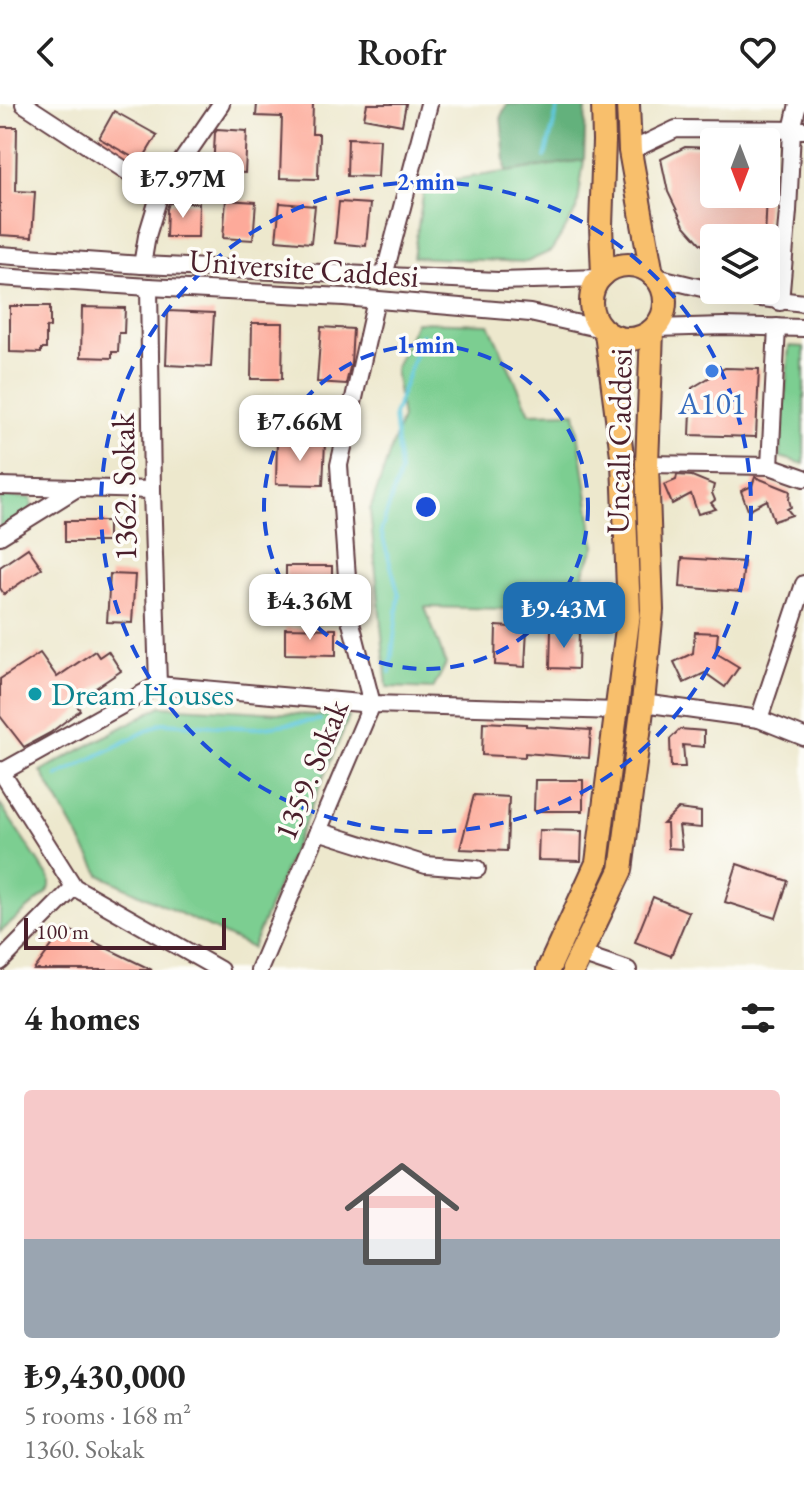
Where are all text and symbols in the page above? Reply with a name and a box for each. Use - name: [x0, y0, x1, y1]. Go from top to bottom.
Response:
- text: Roofr: [357, 29, 447, 76]
- icon: back: [24, 30, 68, 74]
- icon: heart: [736, 30, 780, 74]
- north arrow: [700, 128, 780, 208]
- map controls: [700, 128, 780, 304]
- pin: ₺7.97M: [118, 152, 248, 220]
- text: ₺7.97M: [140, 161, 226, 195]
- text: 2 min: [397, 166, 456, 197]
- button: layers: [700, 224, 780, 304]
- street label: Universite Caddesi: [188, 239, 421, 297]
- text: 1 min: [397, 329, 456, 360]
- street label: Uncalı Caddesi: [596, 347, 642, 534]
- marker: A101: [703, 362, 721, 380]
- place label: A101: [677, 382, 746, 424]
- pin: ₺7.66M: [235, 395, 365, 463]
- text: ₺7.66M: [257, 404, 343, 438]
- street label: 1362. Sokak: [102, 412, 146, 561]
- centre of rings: [412, 493, 440, 521]
- pin: ₺4.36M: [245, 574, 375, 642]
- pin: ₺9.43M: [499, 582, 629, 650]
- text: ₺4.36M: [267, 583, 353, 617]
- text: ₺9.43M: [521, 591, 607, 625]
- place label: Dream Houses: [51, 673, 234, 715]
- marker: Dream Houses: [26, 685, 44, 703]
- street label: 1359. Sokak: [264, 693, 359, 847]
- scale bar: [24, 914, 226, 950]
- text: 100 m: [36, 917, 89, 946]
- text: 4 homes: [24, 996, 140, 1040]
- icon: filters: [736, 996, 780, 1040]
- icon: home: [330, 1142, 474, 1286]
- text: ₺9,430,000: [24, 1354, 185, 1398]
- text: 5 rooms · 168 m²: [24, 1398, 191, 1432]
- text: 1360. Sokak: [24, 1432, 144, 1466]

